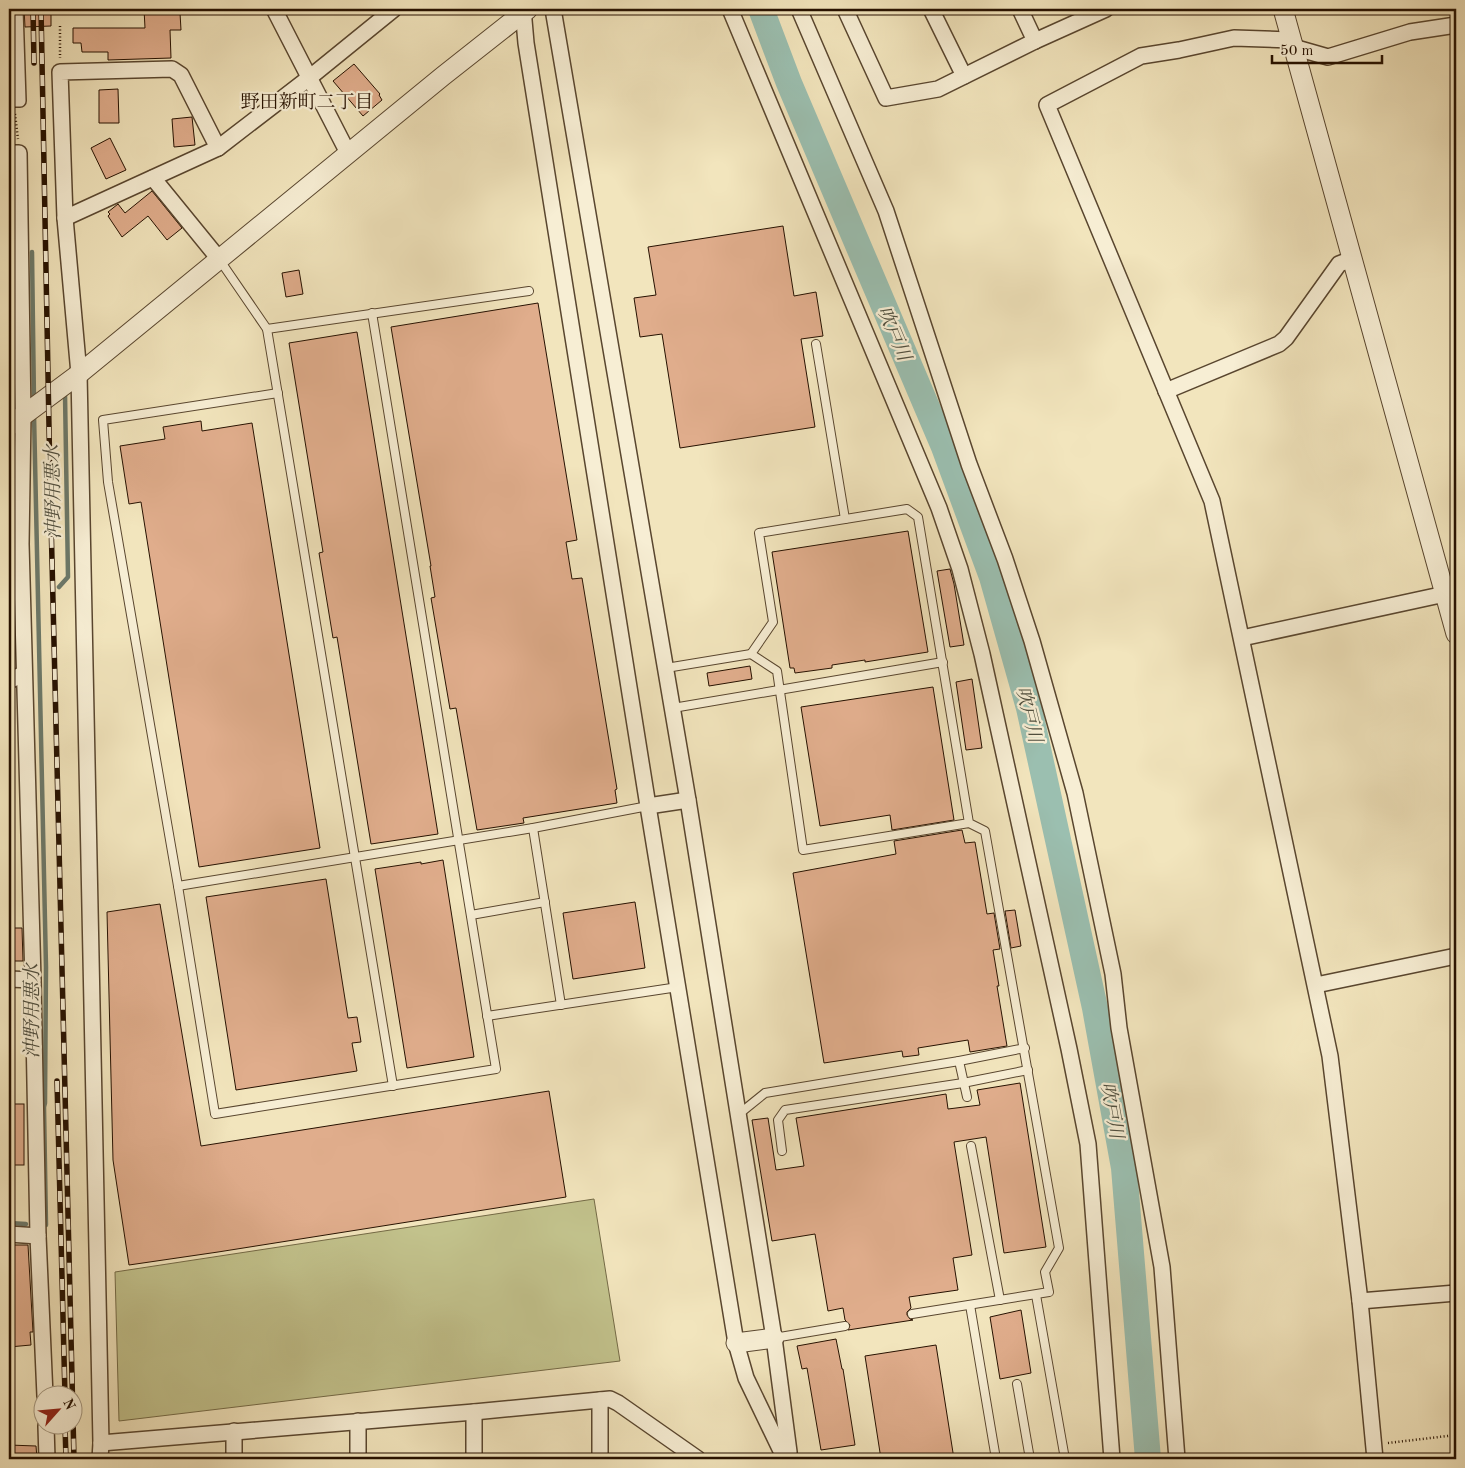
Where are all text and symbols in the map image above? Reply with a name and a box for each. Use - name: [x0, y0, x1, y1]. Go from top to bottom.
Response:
- scale bar: [1272, 32, 1382, 64]
- text: 50 m: [1280, 44, 1314, 59]
- district label: 野田新町二丁目: [240, 92, 374, 113]
- water label: 吹戸川: [873, 303, 915, 366]
- water label: 沖野用悪水: [42, 442, 65, 540]
- water label: 吹戸川: [1011, 684, 1046, 746]
- water label: 沖野用悪水: [22, 962, 43, 1059]
- water label: 吹戸川: [1096, 1080, 1127, 1142]
- north arrow: [32, 1386, 82, 1436]
- text: N: [60, 1397, 77, 1413]

